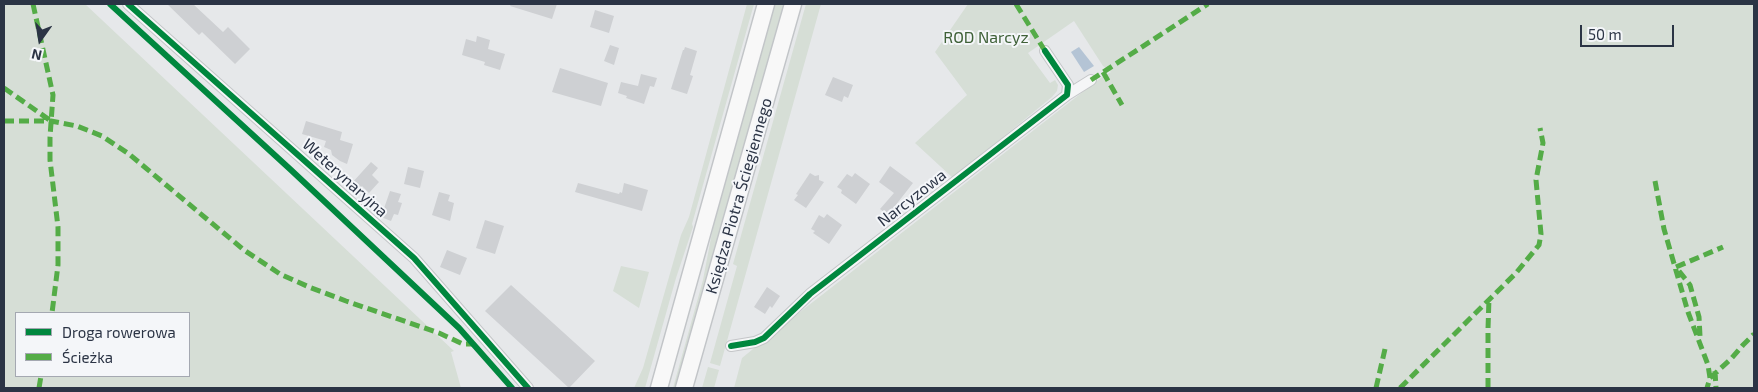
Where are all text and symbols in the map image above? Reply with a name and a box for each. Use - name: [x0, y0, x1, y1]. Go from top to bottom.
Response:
- north arrow: [15, 15, 65, 65]
- scale bar: [1583, 15, 1677, 47]
- text: 50 m: [1588, 25, 1622, 43]
- park label: ROD Narcyz: [943, 28, 1029, 48]
- text: N: [30, 46, 43, 65]
- street label: Księdza Piotra Ściegiennego: [702, 96, 776, 296]
- street label: Weterynaryjna: [298, 135, 392, 221]
- street label: Narcyzowa: [874, 165, 950, 231]
- legend: [15, 312, 190, 377]
- text: Droga rowerowa: [62, 323, 176, 341]
- text: Ścieżka: [62, 348, 113, 366]

